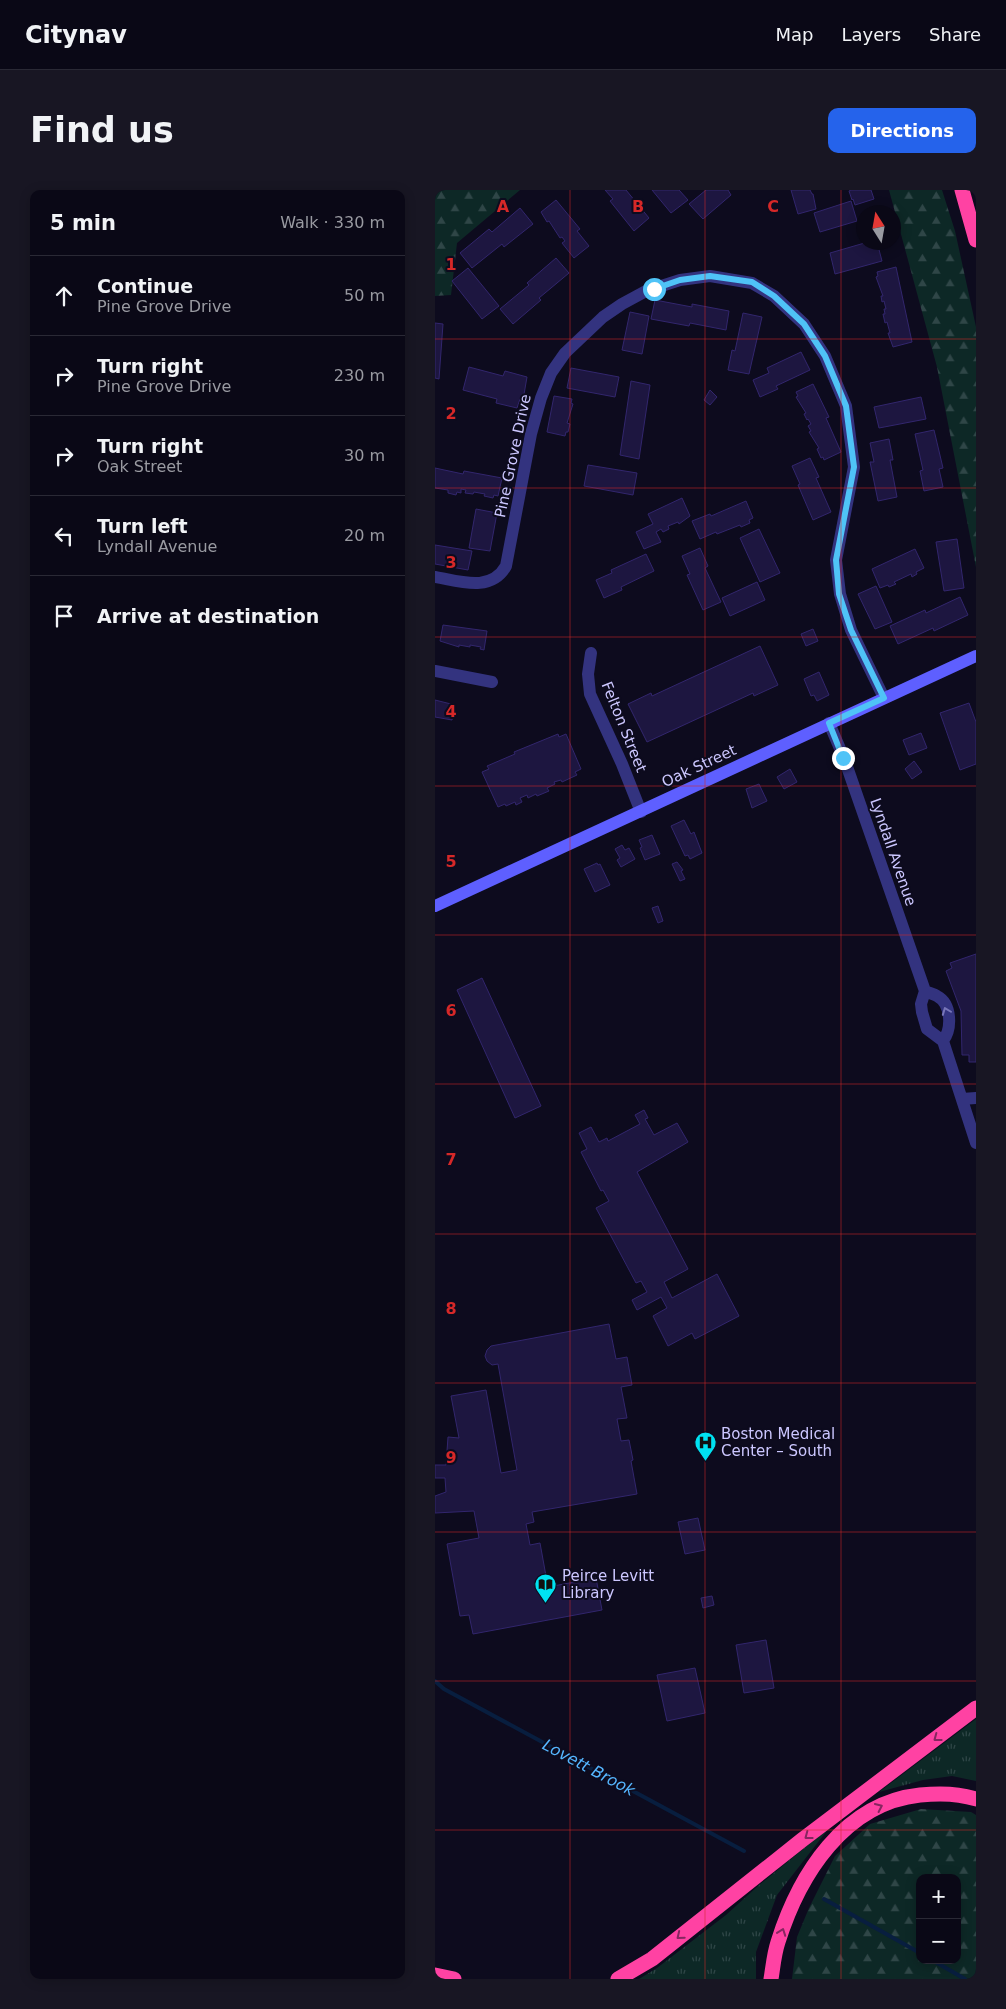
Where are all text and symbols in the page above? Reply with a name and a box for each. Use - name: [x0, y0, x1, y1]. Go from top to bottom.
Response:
- text: Citynav: [25, 21, 127, 49]
- text: Map: [775, 24, 813, 45]
- text: Layers: [841, 24, 901, 45]
- text: Share: [929, 24, 981, 45]
- button: Directions: [828, 108, 976, 153]
- text: Find us: [30, 110, 174, 150]
- text: A: [497, 197, 510, 216]
- text: B: [632, 197, 644, 216]
- text: C: [767, 197, 779, 216]
- north arrow: [856, 205, 901, 250]
- text: 5 min: [50, 211, 116, 235]
- text: Walk · 330 m: [280, 213, 385, 232]
- text: 1: [445, 255, 457, 274]
- text: Continue: [97, 275, 193, 297]
- route start: [643, 278, 666, 301]
- icon: ahead: [50, 282, 78, 310]
- text: 50 m: [344, 286, 385, 305]
- text: Pine Grove Drive: [97, 297, 231, 316]
- text: Turn right: [97, 355, 203, 377]
- icon: right: [50, 362, 78, 390]
- text: 230 m: [334, 366, 385, 385]
- text: Pine Grove Drive: [97, 377, 231, 396]
- street label: Pine Grove Drive: [491, 393, 535, 519]
- text: 2: [445, 404, 457, 423]
- text: Turn right: [97, 435, 203, 457]
- icon: right: [50, 442, 78, 470]
- text: 30 m: [344, 446, 385, 465]
- text: Oak Street: [97, 457, 182, 476]
- text: Turn left: [97, 515, 188, 537]
- icon: left: [50, 522, 78, 550]
- text: 20 m: [344, 526, 385, 545]
- text: Lyndall Avenue: [97, 537, 217, 556]
- text: 3: [445, 553, 457, 572]
- icon: arrive: [50, 602, 78, 630]
- text: Arrive at destination: [97, 605, 319, 627]
- street label: Felton Street: [598, 679, 650, 775]
- text: 4: [445, 702, 457, 721]
- street label: Oak Street: [659, 741, 739, 791]
- route end: [832, 747, 855, 770]
- street label: Lyndall Avenue: [866, 796, 920, 908]
- text: 5: [445, 852, 457, 871]
- text: 6: [445, 1001, 457, 1020]
- one-way arrow: [942, 1008, 952, 1016]
- text: 7: [445, 1150, 457, 1169]
- text: 8: [445, 1299, 457, 1318]
- place label: Boston Medical Center – South: [721, 1425, 835, 1460]
- hospital icon: Boston Medical Center – South: [693, 1431, 717, 1462]
- text: 9: [445, 1448, 457, 1467]
- place label: Peirce Levitt Library: [562, 1567, 654, 1602]
- library icon: Peirce Levitt Library: [534, 1573, 558, 1604]
- one-way arrow: [934, 1732, 943, 1740]
- water label: Lovett Brook: [539, 1735, 639, 1800]
- one-way arrow: [874, 1802, 883, 1813]
- one-way arrow: [804, 1830, 814, 1839]
- map controls: [916, 1874, 961, 1964]
- button: +: [916, 1874, 961, 1919]
- button: −: [916, 1919, 961, 1964]
- one-way arrow: [776, 1928, 786, 1936]
- one-way arrow: [677, 1931, 686, 1939]

